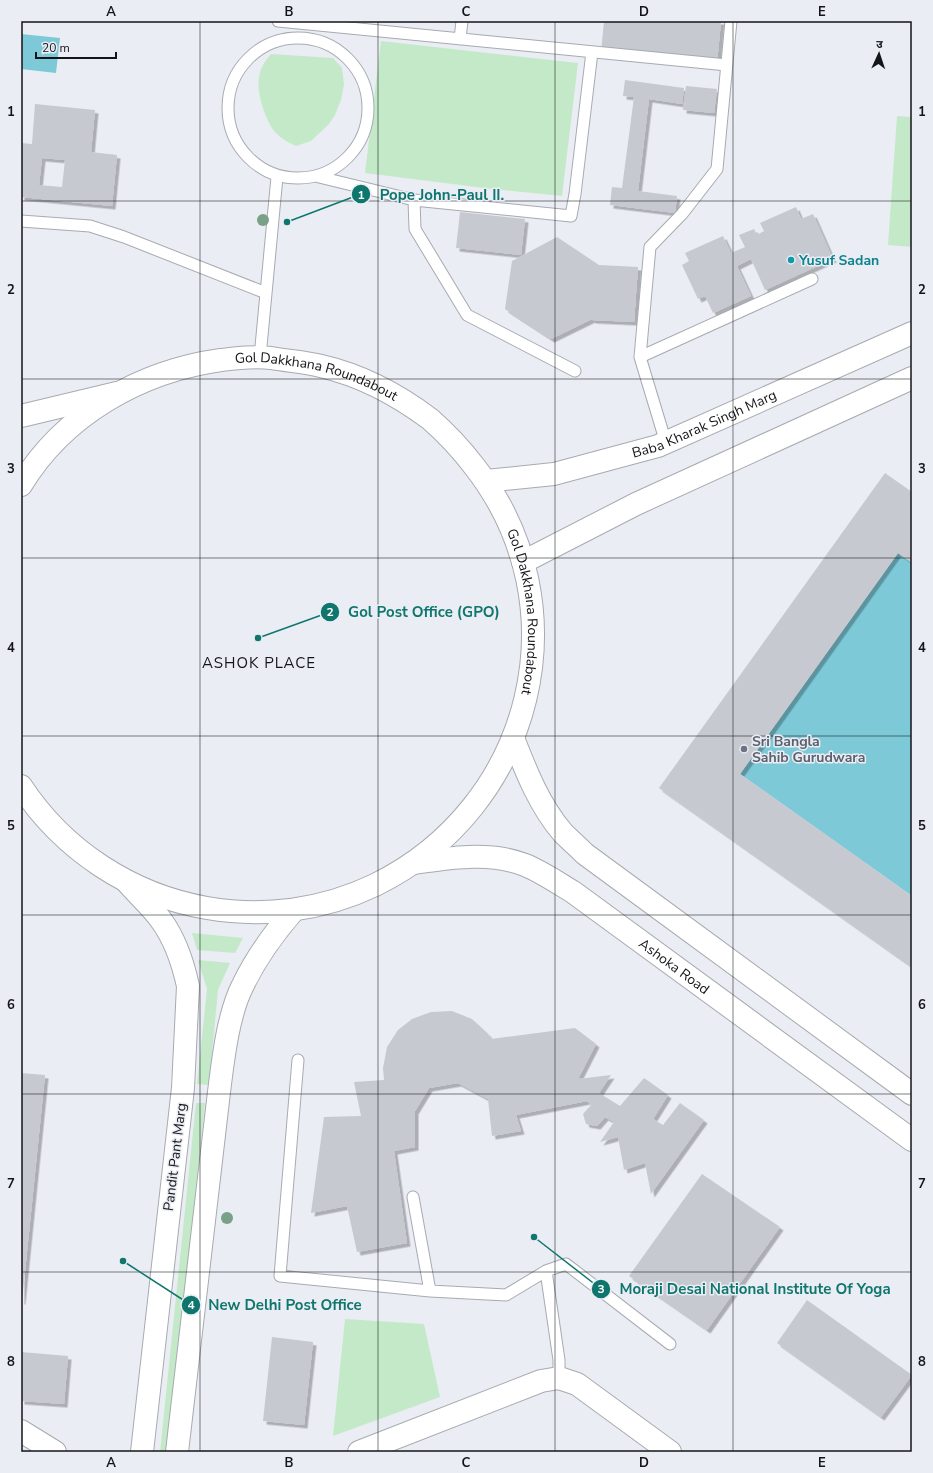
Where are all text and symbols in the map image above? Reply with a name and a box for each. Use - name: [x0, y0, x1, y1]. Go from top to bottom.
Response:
- text: A: [106, 3, 116, 21]
- text: B: [285, 3, 294, 21]
- text: C: [462, 3, 471, 21]
- text: D: [639, 3, 649, 21]
- text: E: [818, 3, 826, 21]
- scale bar: [36, 34, 116, 60]
- north arrow: [859, 34, 899, 74]
- text: उ: [876, 37, 884, 52]
- text: 20 m: [42, 40, 70, 56]
- text: 1: [7, 103, 15, 121]
- text: 1: [918, 103, 926, 121]
- callout: Pope John-Paul II.: [351, 181, 512, 208]
- text: Pope John-Paul II.: [380, 185, 504, 205]
- text: 1: [357, 187, 365, 203]
- place label: Yusuf Sadan: [798, 251, 879, 270]
- marker: Yusuf Sadan: [786, 255, 796, 265]
- text: 2: [7, 281, 15, 299]
- text: 2: [918, 281, 926, 299]
- street label: Gol Dakkhana Roundabout: [234, 348, 402, 405]
- street label: Baba Kharak Singh Marg: [630, 385, 779, 462]
- text: 3: [7, 460, 15, 478]
- text: 3: [918, 460, 926, 478]
- street label: Gol Dakkhana Roundabout: [503, 526, 543, 697]
- callout: Gol Post Office (GPO): [320, 598, 508, 625]
- text: Gol Post Office (GPO): [348, 602, 500, 622]
- text: 2: [326, 604, 334, 620]
- text: 4: [7, 639, 15, 657]
- text: 4: [918, 639, 926, 657]
- district label: ASHOK PLACE: [202, 653, 316, 673]
- place label: Sri Bangla Sahib Gurudwara: [752, 732, 865, 767]
- marker: Sri Bangla Sahib Gurudwara: [739, 744, 749, 754]
- text: 5: [7, 817, 15, 835]
- text: 5: [918, 817, 926, 835]
- street label: Ashoka Road: [635, 934, 714, 998]
- text: 6: [7, 996, 15, 1014]
- text: 6: [918, 996, 926, 1014]
- street label: Pandit Pant Marg: [159, 1102, 191, 1212]
- text: 7: [7, 1175, 15, 1193]
- text: 7: [918, 1175, 926, 1193]
- callout: Moraji Desai National Institute Of Yoga: [591, 1275, 898, 1302]
- text: Moraji Desai National Institute Of Yoga: [619, 1279, 891, 1299]
- text: 3: [597, 1281, 605, 1297]
- callout: New Delhi Post Office: [181, 1291, 370, 1318]
- text: New Delhi Post Office: [208, 1295, 362, 1315]
- text: 4: [187, 1297, 195, 1313]
- text: 8: [7, 1353, 15, 1371]
- text: 8: [918, 1353, 926, 1371]
- text: A: [106, 1454, 116, 1472]
- text: B: [285, 1454, 294, 1472]
- text: C: [462, 1454, 471, 1472]
- text: D: [639, 1454, 649, 1472]
- text: E: [818, 1454, 826, 1472]

